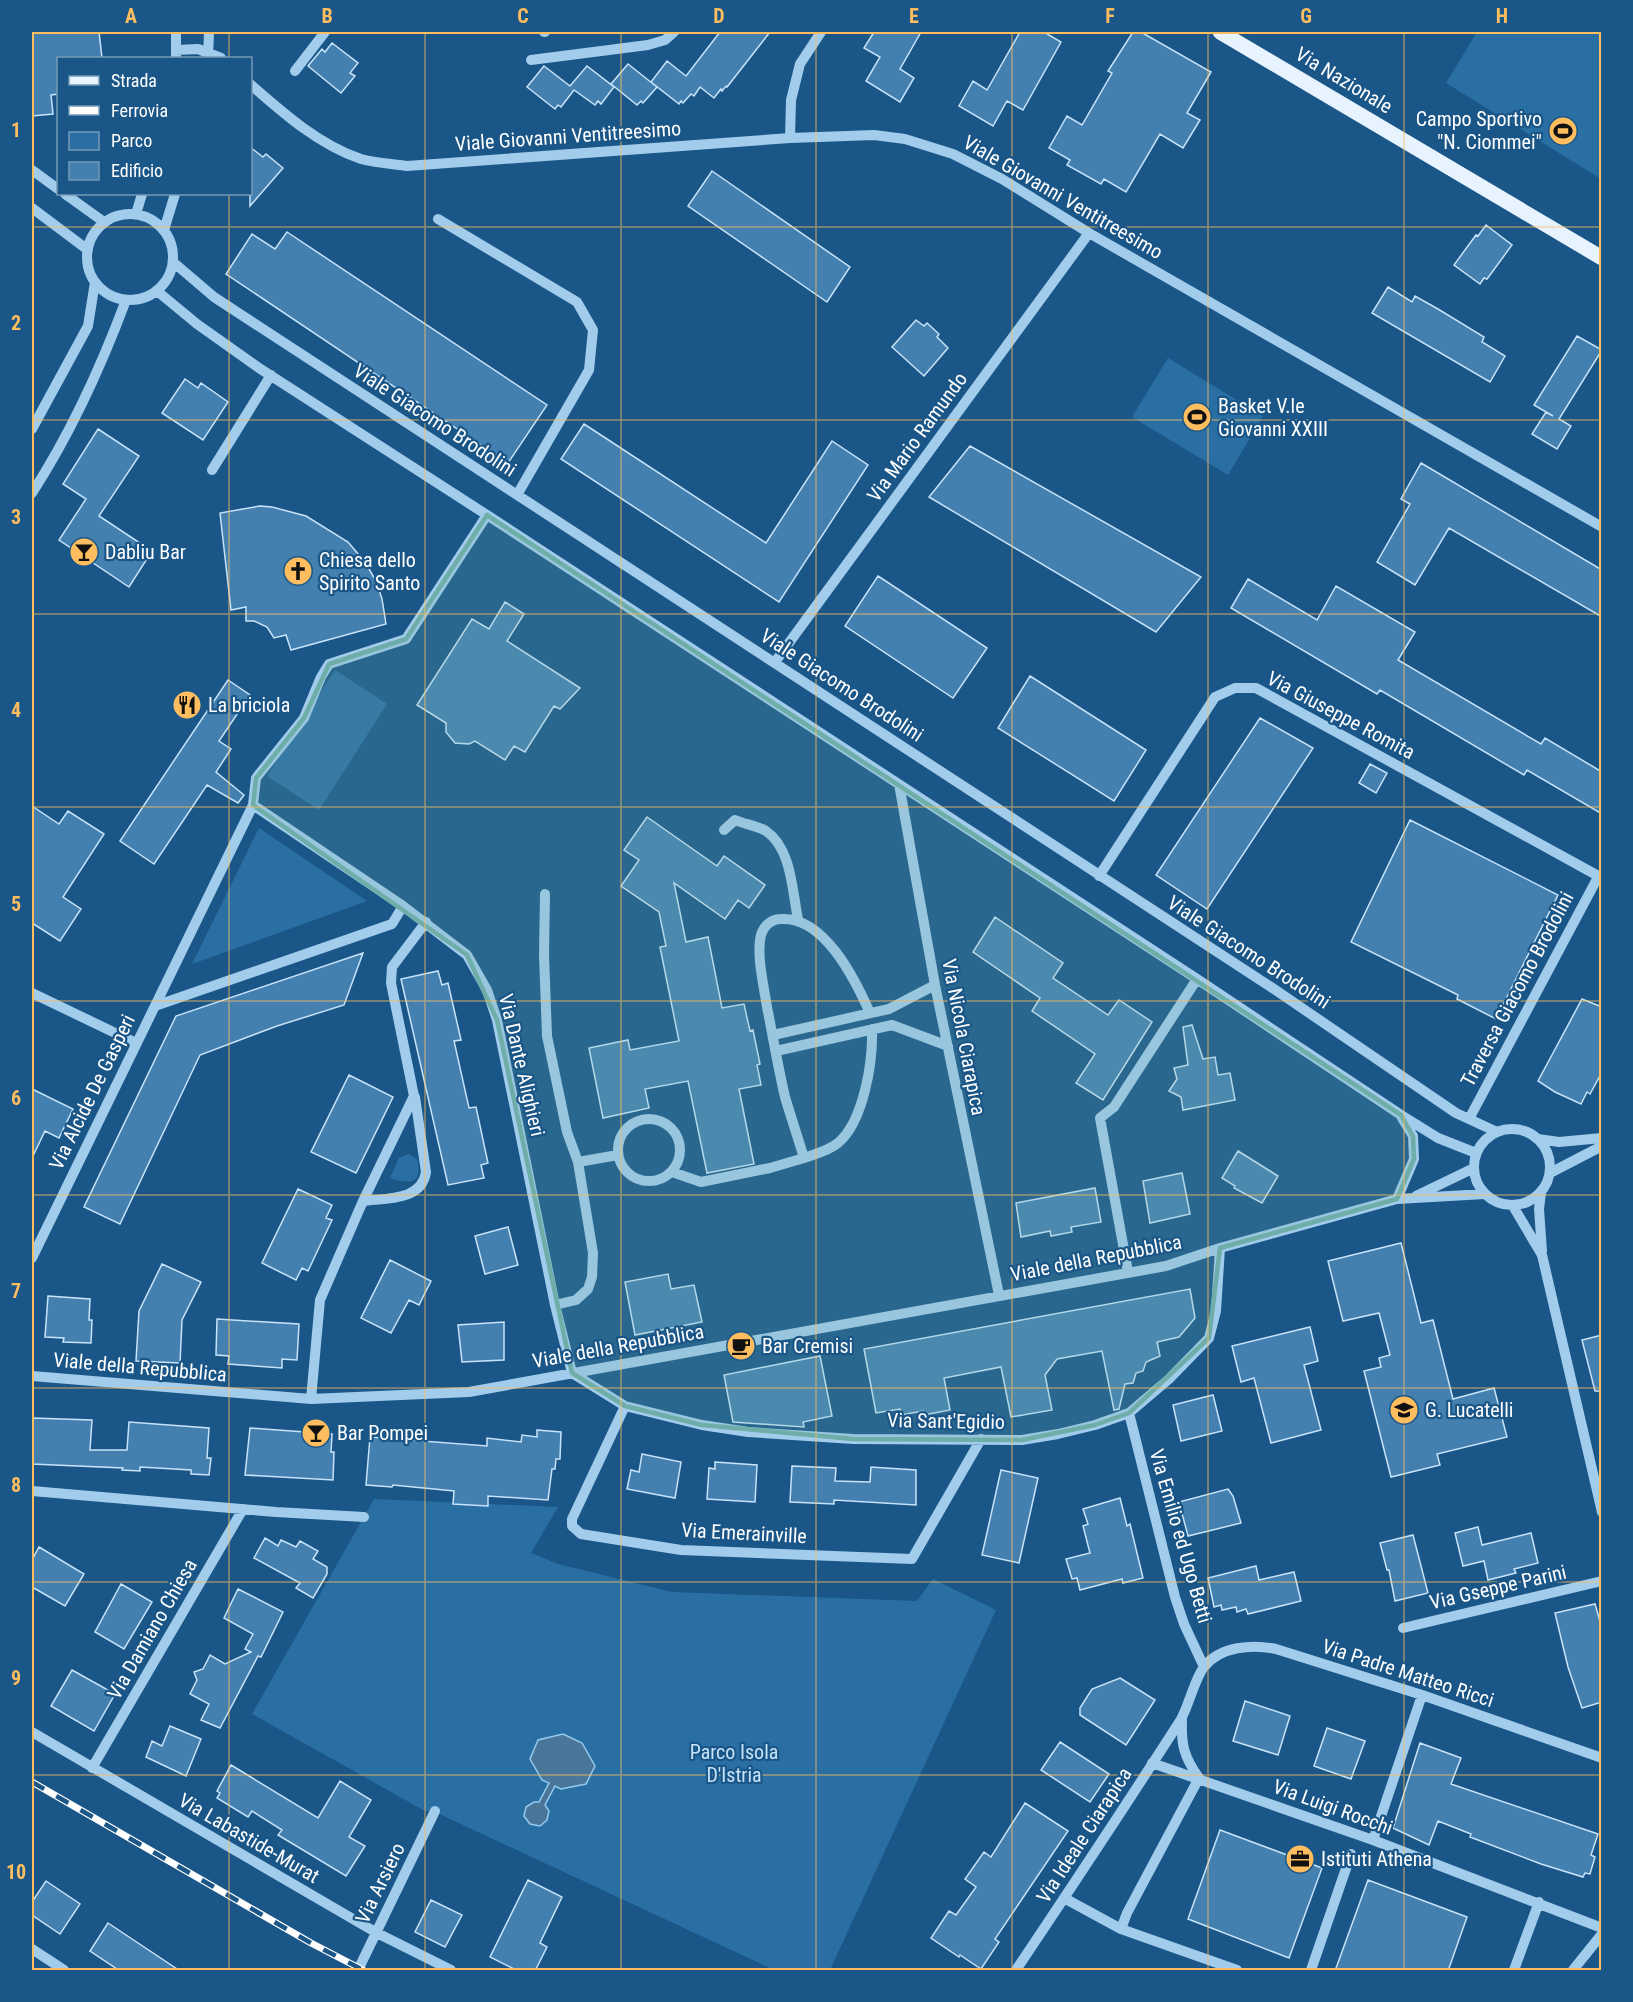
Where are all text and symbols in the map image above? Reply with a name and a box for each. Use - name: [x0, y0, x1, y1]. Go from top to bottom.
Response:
- text: A: [125, 4, 137, 28]
- text: B: [321, 4, 333, 28]
- text: C: [517, 4, 529, 28]
- text: D: [713, 4, 725, 28]
- text: E: [909, 4, 919, 28]
- text: F: [1105, 4, 1115, 28]
- text: G: [1300, 4, 1312, 28]
- text: H: [1496, 4, 1508, 28]
- street label: Via Nazionale: [1291, 42, 1397, 118]
- legend: [57, 57, 252, 195]
- text: Strada: [111, 70, 157, 91]
- text: Ferrovia: [111, 100, 168, 121]
- place label: Campo Sportivo "N. Ciommei": [1416, 107, 1542, 154]
- sports icon: Campo Sportivo "N. Ciommei": [1547, 115, 1579, 147]
- street label: Viale Giovanni Ventitreesimo: [454, 116, 682, 156]
- text: 1: [11, 118, 21, 142]
- text: Parco: [111, 130, 152, 151]
- street label: Viale Giovanni Ventitreesimo: [959, 130, 1167, 264]
- text: Edificio: [111, 160, 163, 181]
- text: 2: [11, 311, 21, 335]
- street label: Viale Giacomo Brodolini: [349, 358, 521, 482]
- street label: Via Mario Ramundo: [862, 367, 972, 507]
- place label: Basket V.le Giovanni XXIII: [1218, 394, 1328, 441]
- sports icon: Basket V.le Giovanni XXIII: [1181, 401, 1213, 433]
- text: 3: [11, 505, 21, 529]
- bar icon: Dabliu Bar: [68, 536, 100, 568]
- place label: Dabliu Bar: [105, 540, 186, 564]
- place label: Chiesa dello Spirito Santo: [319, 548, 420, 595]
- church icon: Chiesa dello Spirito Santo: [282, 555, 314, 587]
- street label: Viale Giacomo Brodolini: [756, 623, 928, 747]
- street label: Via Giuseppe Romita: [1263, 666, 1419, 764]
- restaurant icon: La briciola: [171, 689, 203, 721]
- place label: La briciola: [208, 693, 290, 717]
- text: 4: [11, 698, 21, 722]
- street label: Traversa Giacomo Brodolini: [1455, 887, 1579, 1091]
- street label: Viale Giacomo Brodolini: [1163, 890, 1335, 1014]
- text: 5: [11, 892, 21, 916]
- street label: Via Nicola Ciarapica: [937, 957, 991, 1117]
- street label: Via Dante Alighieri: [494, 991, 550, 1139]
- street label: Via Alcide De Gasperi: [44, 1011, 140, 1173]
- text: 6: [11, 1086, 21, 1110]
- street label: Viale della Repubblica: [1008, 1230, 1184, 1286]
- text: 7: [11, 1279, 21, 1303]
- street label: Viale della Repubblica: [530, 1319, 706, 1373]
- cafe icon: Bar Cremisi: [725, 1330, 757, 1362]
- place label: Bar Cremisi: [762, 1334, 853, 1358]
- street label: Viale della Repubblica: [52, 1347, 228, 1387]
- school or university icon: G. Lucatelli: [1388, 1394, 1420, 1426]
- place label: G. Lucatelli: [1425, 1398, 1513, 1422]
- street label: Via Sant'Egidio: [887, 1408, 1005, 1434]
- bar icon: Bar Pompei: [300, 1417, 332, 1449]
- place label: Bar Pompei: [337, 1421, 428, 1445]
- street label: Via Emilio ed Ugo Betti: [1145, 1446, 1217, 1626]
- text: 8: [11, 1473, 21, 1497]
- street label: Via Emerainville: [681, 1518, 807, 1548]
- street label: Via Damiano Chiesa: [102, 1555, 202, 1703]
- street label: Via Gseppe Parini: [1427, 1560, 1569, 1614]
- street label: Via Padre Matteo Ricci: [1319, 1634, 1497, 1712]
- text: 9: [11, 1666, 21, 1690]
- park label: Parco Isola D'Istria: [690, 1740, 778, 1787]
- street label: Via Ideale Ciarapica: [1031, 1763, 1137, 1907]
- street label: Via Luigi Rocchi: [1270, 1774, 1396, 1840]
- street label: Via Labastide-Murat: [174, 1788, 324, 1888]
- street label: Via Arsiero: [350, 1839, 410, 1927]
- office icon: Istituti Athena: [1284, 1843, 1316, 1875]
- place label: Istituti Athena: [1321, 1847, 1432, 1871]
- text: 10: [6, 1860, 26, 1884]

